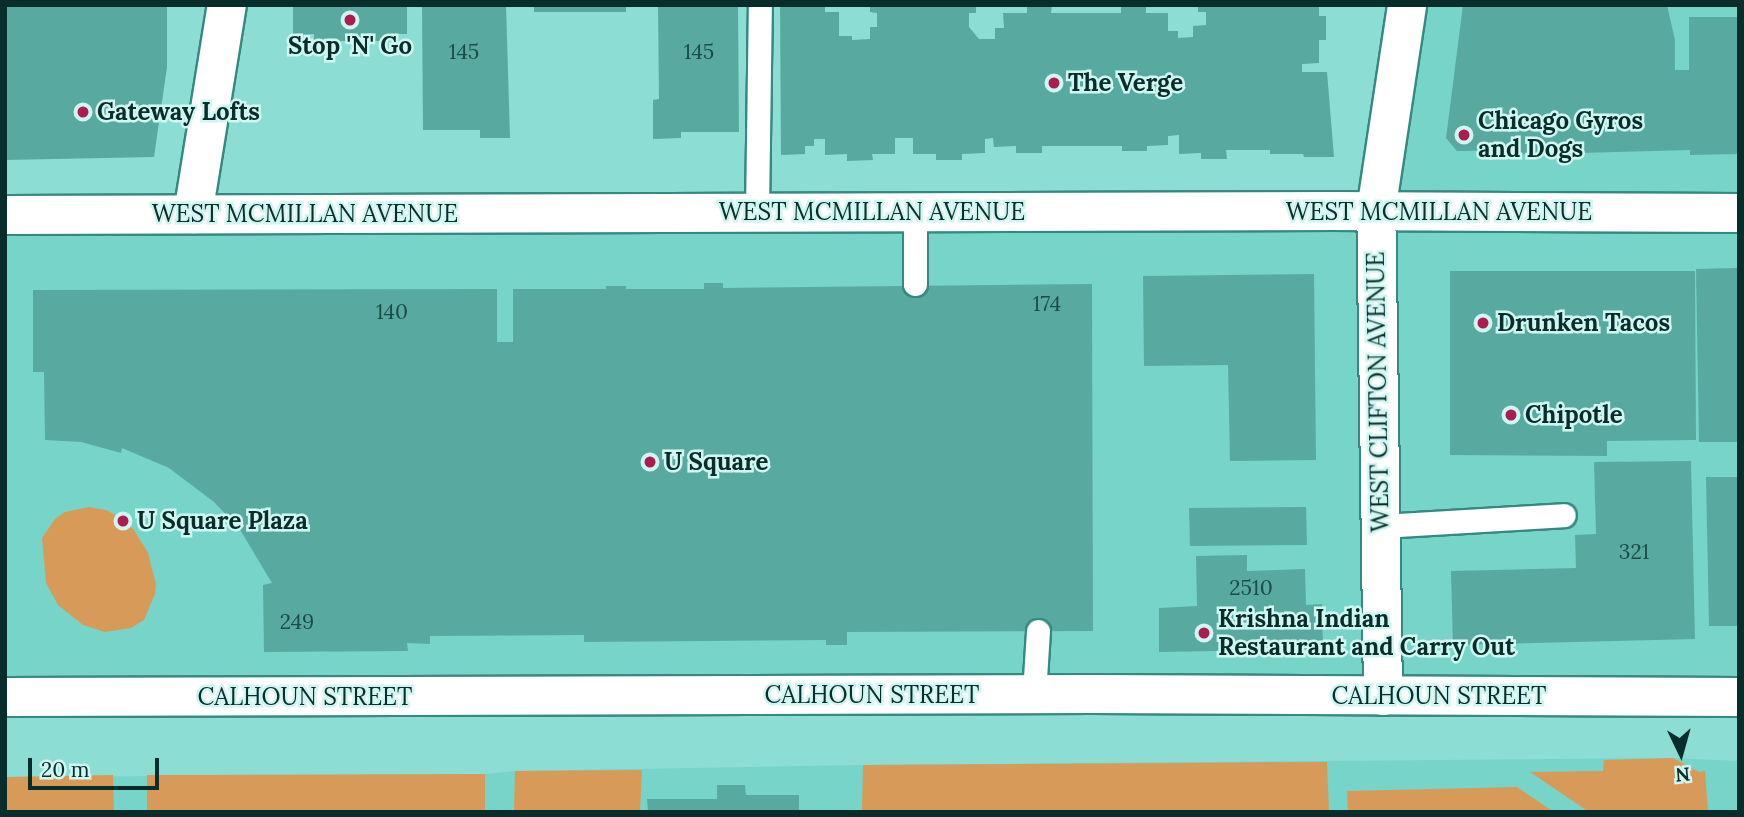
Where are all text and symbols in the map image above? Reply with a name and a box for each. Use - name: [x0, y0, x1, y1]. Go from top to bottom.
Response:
- marker: Stop 'N' Go: [342, 12, 358, 28]
- place label: Stop 'N' Go: [288, 32, 412, 60]
- house number: 145: [449, 39, 479, 65]
- house number: 145: [684, 39, 714, 65]
- place label: The Verge: [1068, 69, 1183, 97]
- marker: The Verge: [1046, 75, 1062, 91]
- place label: Gateway Lofts: [97, 98, 260, 126]
- marker: Gateway Lofts: [75, 104, 91, 120]
- place label: Chicago Gyros and Dogs: [1478, 107, 1643, 163]
- marker: Chicago Gyros and Dogs: [1456, 127, 1472, 143]
- street label: WEST MCMILLAN AVENUE: [719, 198, 1025, 226]
- street label: WEST MCMILLAN AVENUE: [1286, 198, 1592, 226]
- street label: WEST MCMILLAN AVENUE: [152, 200, 458, 228]
- street label: WEST CLIFTON AVENUE: [1361, 251, 1395, 533]
- house number: 174: [1033, 291, 1061, 317]
- house number: 140: [376, 299, 408, 325]
- place label: Drunken Tacos: [1497, 309, 1670, 337]
- marker: Drunken Tacos: [1475, 315, 1491, 331]
- place label: Chipotle: [1525, 401, 1623, 429]
- marker: Chipotle: [1503, 407, 1519, 423]
- place label: U Square: [664, 448, 768, 476]
- marker: U Square: [642, 454, 658, 470]
- place label: U Square Plaza: [137, 507, 308, 535]
- marker: U Square Plaza: [115, 513, 131, 529]
- house number: 321: [1619, 539, 1649, 565]
- house number: 2510: [1229, 575, 1273, 601]
- place label: Krishna Indian Restaurant and Carry Out: [1218, 605, 1515, 661]
- house number: 249: [280, 609, 314, 635]
- marker: Krishna Indian Restaurant and Carry Out: [1196, 625, 1212, 641]
- street label: CALHOUN STREET: [765, 681, 979, 709]
- street label: CALHOUN STREET: [1332, 682, 1546, 710]
- street label: CALHOUN STREET: [198, 683, 412, 711]
- north arrow: [1646, 719, 1716, 789]
- scale bar: [32, 744, 163, 788]
- text: 20 m: [41, 756, 90, 783]
- text: N: [1674, 762, 1691, 788]

